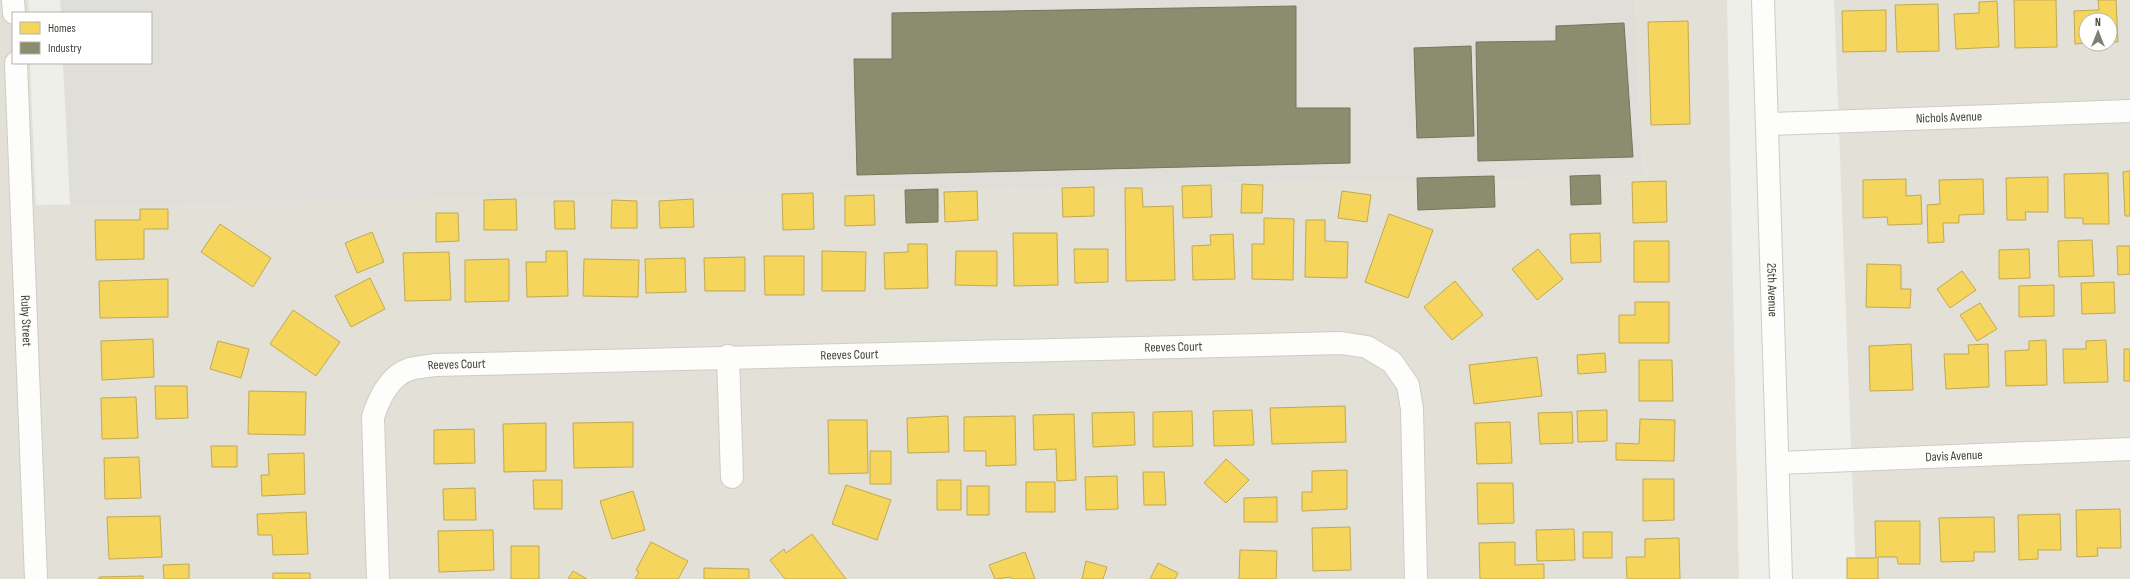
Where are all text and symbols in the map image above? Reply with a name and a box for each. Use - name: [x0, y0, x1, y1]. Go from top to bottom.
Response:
- legend: [12, 12, 152, 64]
- north arrow: [2078, 12, 2118, 52]
- text: N: [2095, 16, 2101, 29]
- text: Homes: [48, 21, 76, 36]
- text: Industry: [48, 41, 82, 56]
- street label: Nichols Avenue: [1915, 108, 1982, 127]
- street label: 25th Avenue: [1763, 263, 1781, 317]
- street label: Ruby Street: [17, 295, 35, 347]
- street label: Reeves Court: [1144, 338, 1203, 356]
- street label: Reeves Court: [820, 346, 879, 364]
- street label: Reeves Court: [427, 356, 486, 374]
- street label: Davis Avenue: [1925, 447, 1983, 465]

